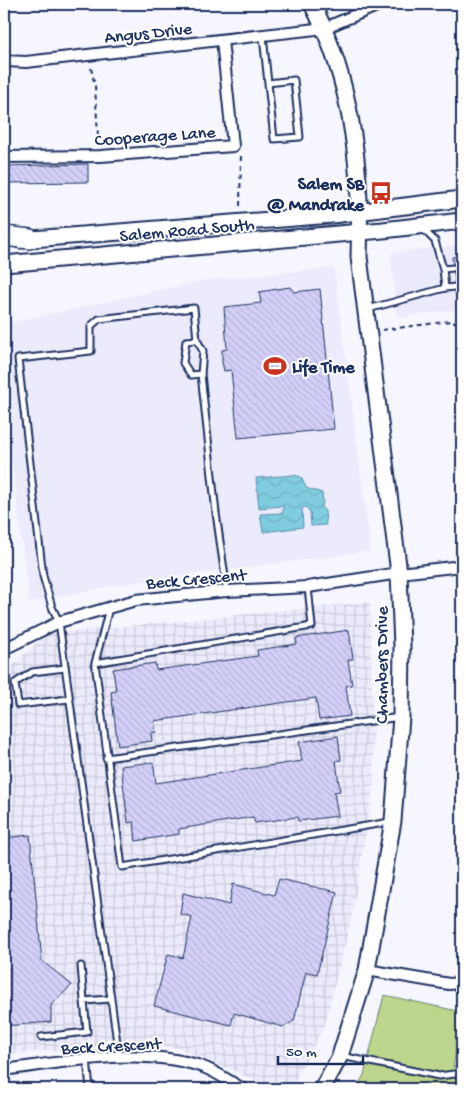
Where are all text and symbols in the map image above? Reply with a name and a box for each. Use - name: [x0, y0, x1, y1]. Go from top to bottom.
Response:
- street label: Angus Drive: [103, 19, 194, 50]
- street label: Cooperage Lane: [94, 123, 217, 152]
- place label: Salem SB @ Mandrake: [267, 175, 365, 217]
- bus stop icon: Salem SB @ Mandrake: [368, 180, 394, 206]
- street label: Salem Road South: [119, 215, 256, 248]
- sports icon: Life Time: [262, 353, 288, 379]
- place label: Life Time: [292, 358, 355, 379]
- street label: Beck Crescent: [144, 566, 249, 595]
- street label: Chambers Drive: [373, 606, 394, 724]
- scale bar: [278, 1033, 364, 1065]
- street label: Beck Crescent: [60, 1034, 163, 1061]
- text: 50 m: [286, 1044, 317, 1062]

